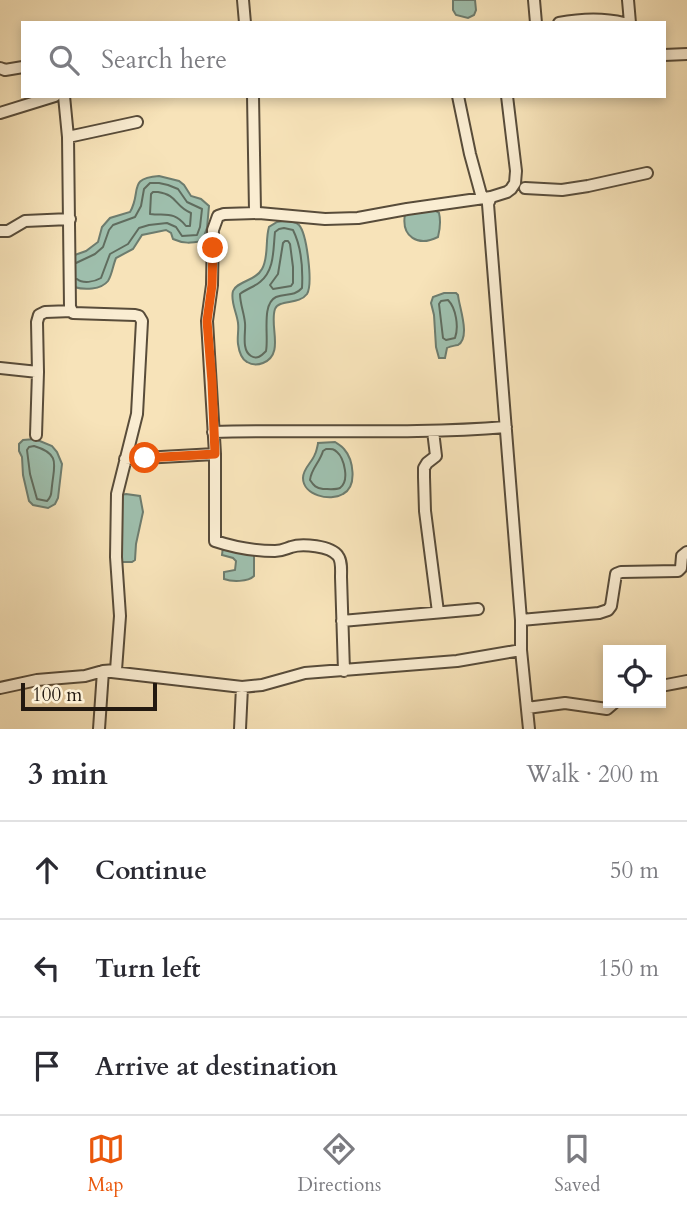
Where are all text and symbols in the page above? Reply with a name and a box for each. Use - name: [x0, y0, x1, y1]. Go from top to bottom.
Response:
- search box: [21, 21, 666, 98]
- icon: search: [45, 41, 83, 79]
- text: Search here: [101, 42, 227, 77]
- route end: [197, 232, 228, 263]
- route start: [129, 442, 160, 473]
- map controls: [603, 645, 666, 708]
- button: locate: [603, 645, 666, 708]
- scale bar: [21, 680, 158, 712]
- text: 100 m: [32, 682, 82, 708]
- text: 3 min: [28, 754, 108, 795]
- text: Walk · 200 m: [526, 759, 659, 790]
- icon: ahead: [28, 851, 66, 889]
- text: Continue: [95, 853, 207, 888]
- text: 50 m: [610, 855, 659, 886]
- icon: left: [28, 949, 66, 987]
- text: Turn left: [95, 951, 200, 986]
- text: 150 m: [598, 953, 659, 984]
- icon: arrive: [28, 1047, 66, 1085]
- text: Arrive at destination: [95, 1049, 338, 1084]
- tab: Map: [87, 1130, 125, 1198]
- tab: Directions: [298, 1130, 381, 1198]
- tab: Saved: [554, 1130, 600, 1198]

